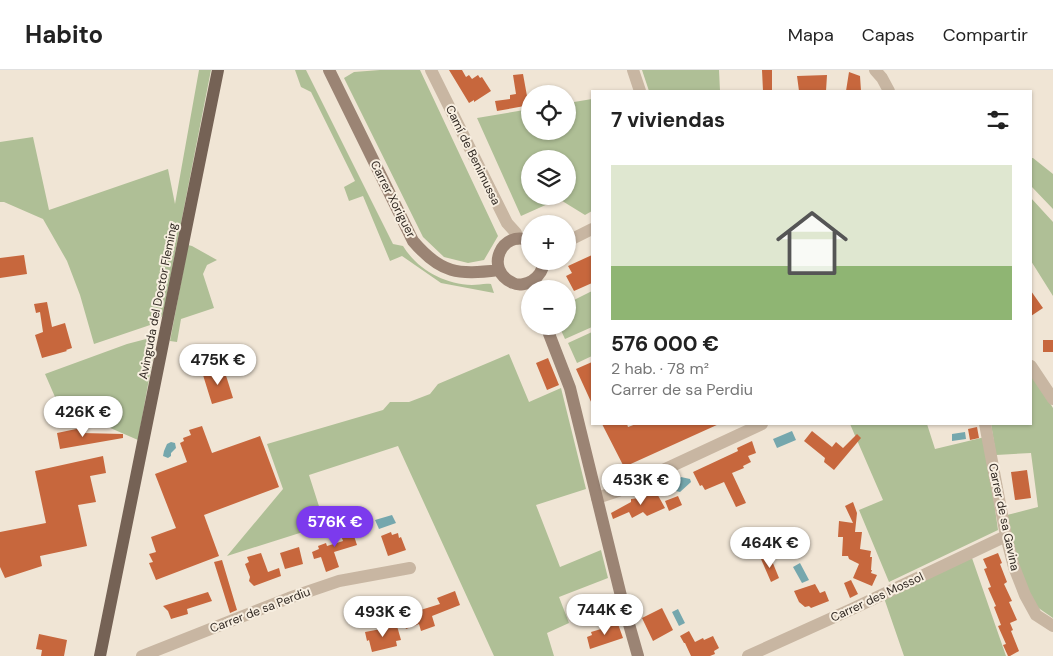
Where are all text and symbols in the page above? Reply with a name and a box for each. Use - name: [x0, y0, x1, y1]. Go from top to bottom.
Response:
- text: Habito: [25, 19, 103, 50]
- text: Mapa: [788, 23, 834, 47]
- text: Capas: [862, 23, 915, 47]
- text: Compartir: [943, 23, 1028, 47]
- map controls: [521, 85, 576, 335]
- button: locate: [521, 85, 576, 140]
- street label: Camí de Benimussa: [442, 102, 504, 208]
- text: 7 viviendas: [611, 106, 725, 134]
- icon: filters: [984, 106, 1012, 134]
- button: layers: [521, 150, 576, 205]
- street label: Carrer Xoriguer: [367, 158, 420, 241]
- icon: home: [767, 198, 857, 288]
- button: +: [521, 215, 576, 270]
- street label: Avinguda del Doctor Fleming: [135, 221, 181, 381]
- button: −: [521, 280, 576, 335]
- text: 576 000 €: [611, 330, 719, 358]
- pin: 475K €: [177, 344, 259, 386]
- text: 475K €: [190, 349, 246, 370]
- text: 2 hab. · 78 m²: [611, 358, 709, 379]
- text: Carrer de sa Perdiu: [611, 379, 753, 400]
- pin: 426K €: [42, 396, 124, 438]
- text: 426K €: [55, 401, 111, 422]
- street label: Carrer de sa Gavina: [985, 462, 1023, 572]
- pin: 453K €: [600, 464, 682, 506]
- text: 453K €: [613, 469, 669, 490]
- pin: 576K €: [294, 506, 376, 548]
- text: 576K €: [307, 511, 363, 532]
- pin: 464K €: [729, 526, 811, 569]
- text: 464K €: [741, 532, 799, 553]
- street label: Carrer des Mossol: [828, 568, 926, 626]
- street label: Carrer de sa Perdiu: [207, 583, 313, 637]
- pin: 744K €: [564, 594, 646, 636]
- pin: 493K €: [342, 596, 424, 638]
- text: 744K €: [577, 599, 633, 620]
- text: 493K €: [355, 601, 411, 622]

